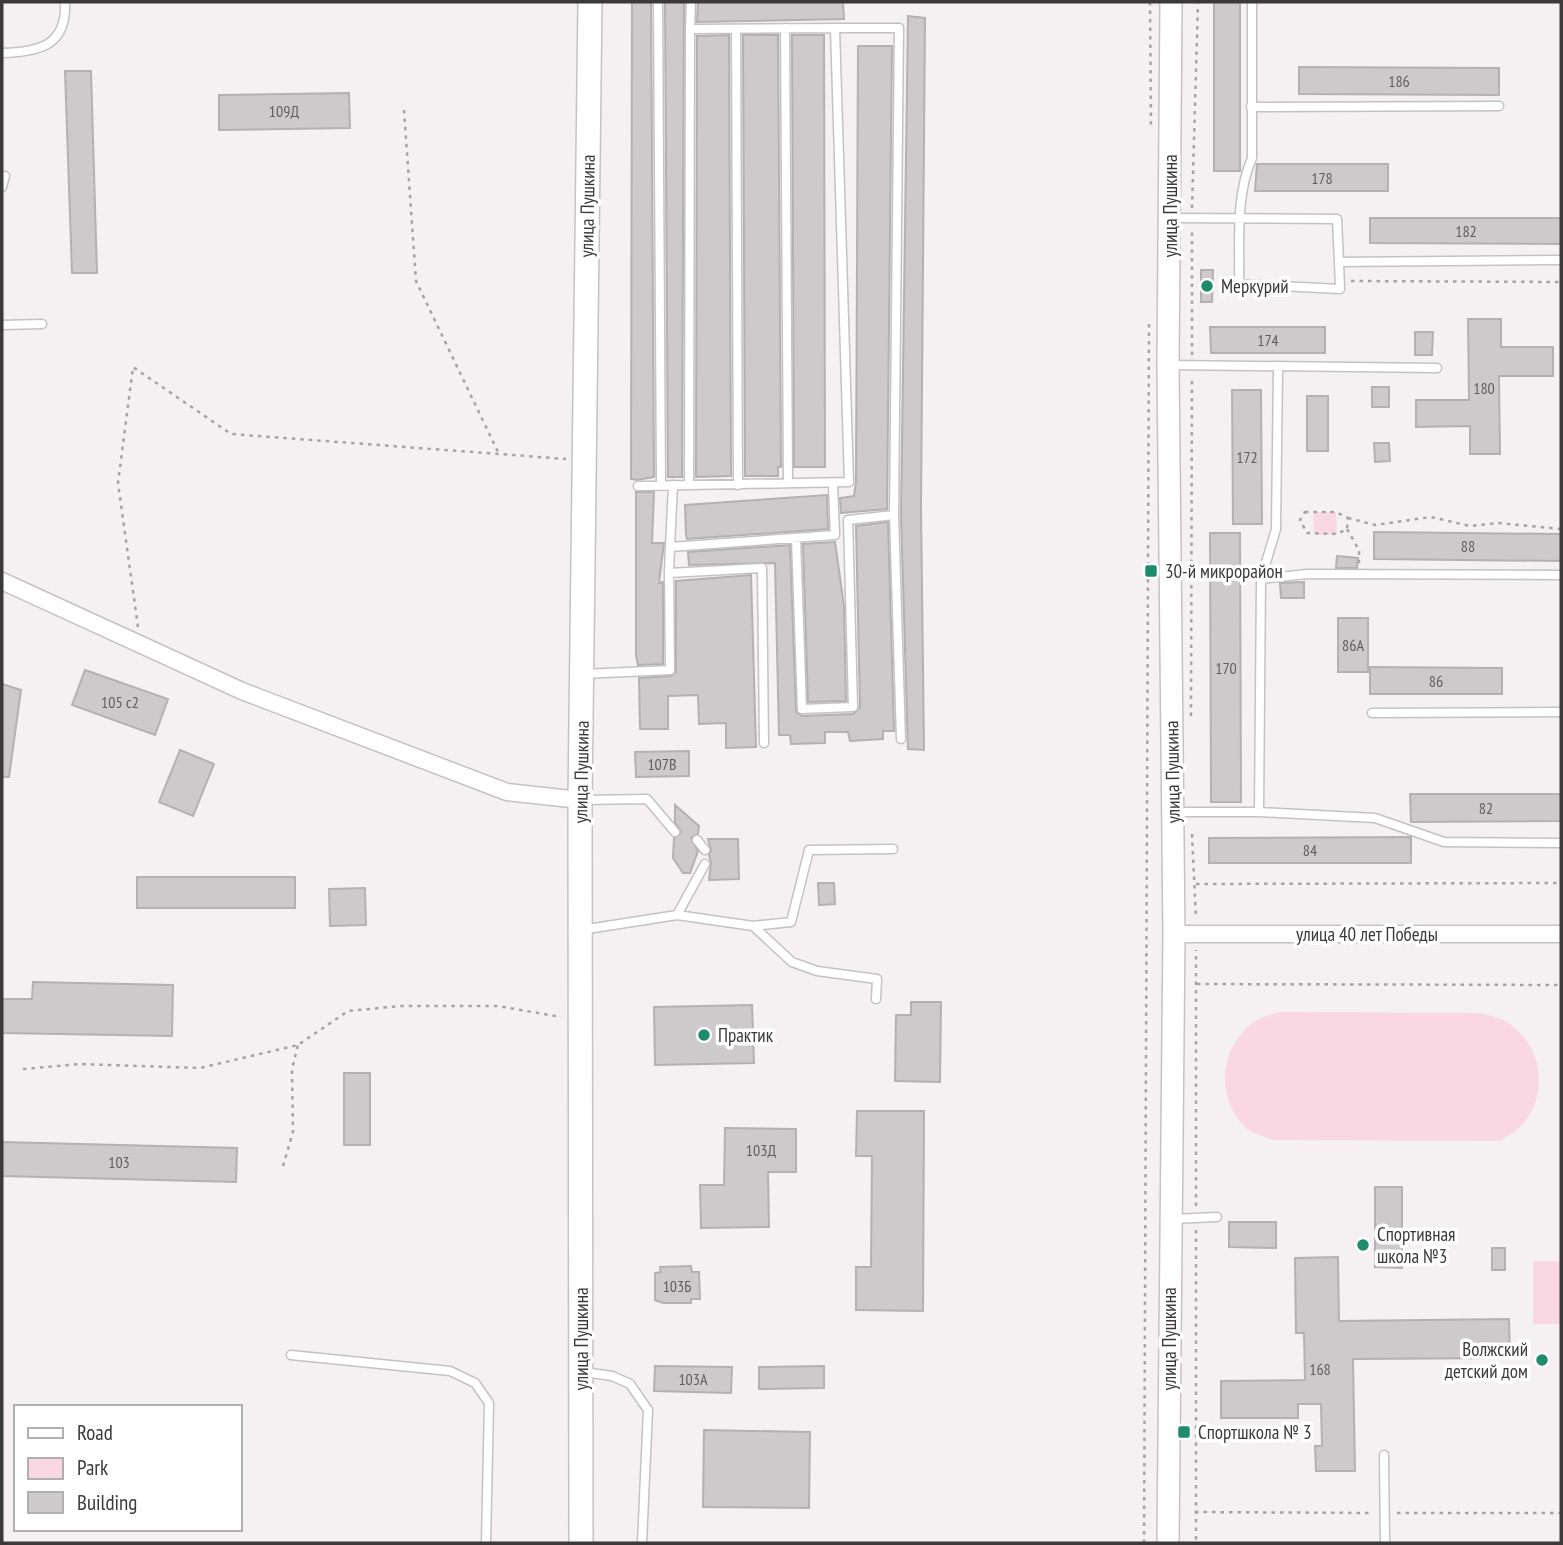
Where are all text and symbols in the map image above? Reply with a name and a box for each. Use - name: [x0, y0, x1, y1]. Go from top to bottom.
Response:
- house number: 186: [1388, 71, 1410, 91]
- house number: 109Д: [269, 101, 299, 121]
- street label: улица Пушкина: [574, 154, 600, 258]
- street label: улица Пушкина: [1158, 155, 1182, 257]
- house number: 178: [1311, 168, 1333, 188]
- house number: 182: [1455, 221, 1477, 241]
- place label: Меркурий: [1221, 274, 1289, 298]
- marker: Меркурий: [1199, 278, 1215, 294]
- house number: 174: [1257, 330, 1279, 350]
- house number: 180: [1473, 378, 1495, 398]
- house number: 172: [1236, 447, 1258, 467]
- house number: 88: [1461, 536, 1475, 556]
- place label: 30-й микрорайон: [1165, 559, 1283, 583]
- marker: 30-й микрорайон: [1143, 563, 1159, 579]
- house number: 86А: [1342, 635, 1364, 655]
- house number: 170: [1215, 658, 1237, 678]
- house number: 86: [1429, 671, 1443, 691]
- house number: 105 с2: [101, 692, 139, 712]
- street label: улица Пушкина: [568, 720, 594, 824]
- street label: улица Пушкина: [1159, 720, 1185, 824]
- house number: 107В: [647, 754, 677, 774]
- house number: 82: [1479, 798, 1493, 818]
- house number: 84: [1303, 840, 1317, 860]
- street label: улица 40 лет Победы: [1296, 922, 1438, 946]
- place label: Практик: [718, 1023, 774, 1047]
- marker: Практик: [696, 1027, 712, 1043]
- house number: 103Д: [746, 1140, 776, 1160]
- house number: 103: [108, 1152, 130, 1172]
- place label: Спортивная школа №3: [1377, 1222, 1455, 1268]
- marker: Спортивная школа №3: [1355, 1237, 1371, 1253]
- house number: 103Б: [663, 1276, 691, 1296]
- street label: улица Пушкина: [569, 1288, 593, 1390]
- street label: улица Пушкина: [1157, 1288, 1181, 1390]
- place label: Волжский детский дом: [1445, 1337, 1528, 1383]
- marker: Волжский детский дом: [1534, 1352, 1550, 1368]
- house number: 168: [1309, 1359, 1331, 1379]
- house number: 103А: [678, 1369, 708, 1389]
- legend: [14, 1405, 242, 1531]
- text: Road: [77, 1419, 113, 1446]
- place label: Спортшкола № 3: [1198, 1420, 1312, 1444]
- marker: Спортшкола № 3: [1176, 1424, 1192, 1440]
- text: Park: [77, 1454, 108, 1481]
- text: Building: [77, 1489, 137, 1516]

